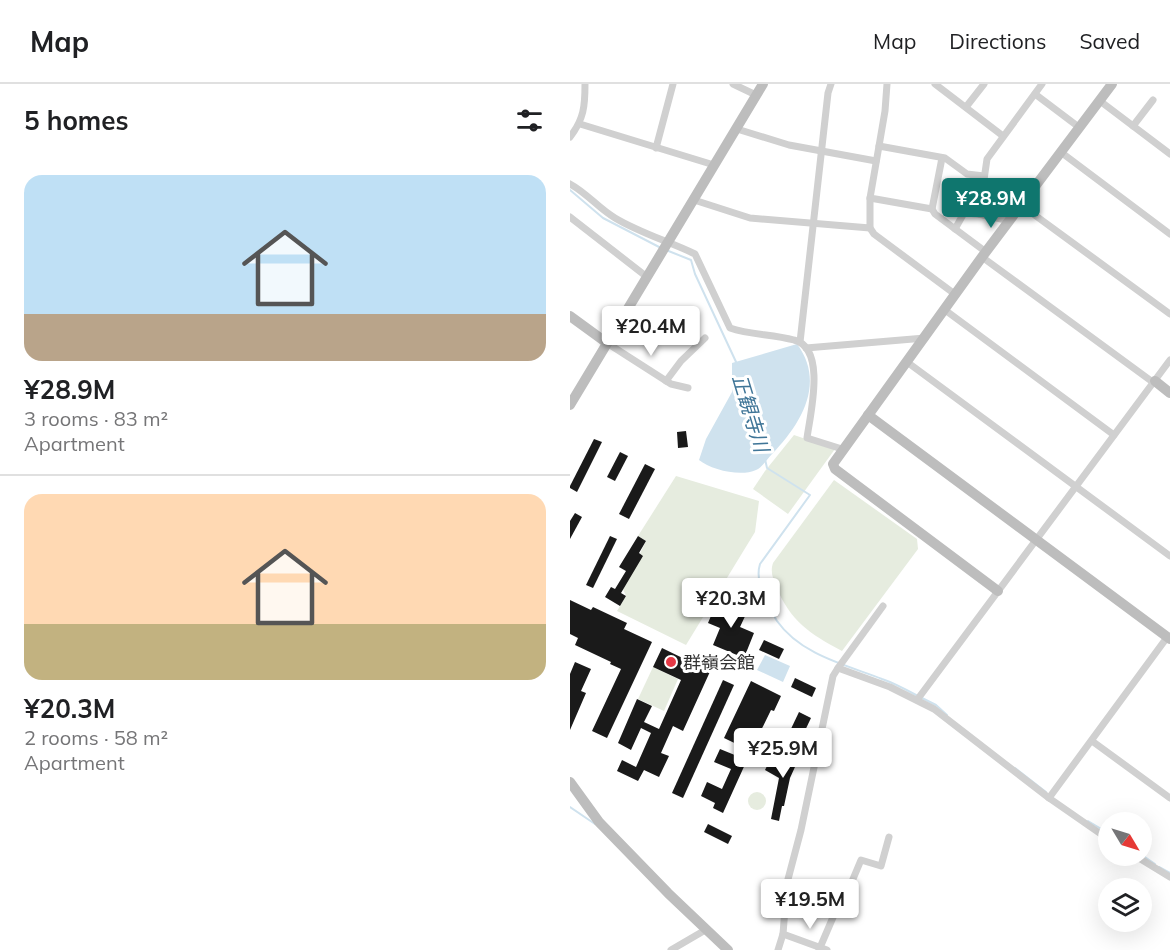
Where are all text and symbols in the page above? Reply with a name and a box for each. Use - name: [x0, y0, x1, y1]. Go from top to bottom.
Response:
- text: Map: [30, 24, 89, 59]
- text: Map: [873, 28, 916, 54]
- text: Directions: [949, 28, 1046, 54]
- text: Saved: [1079, 28, 1140, 54]
- text: 5 homes: [24, 104, 128, 137]
- icon: filters: [513, 104, 546, 137]
- pin: ¥28.9M: [942, 178, 1040, 229]
- text: ¥28.9M: [956, 185, 1026, 210]
- icon: home: [231, 214, 339, 322]
- pin: ¥20.4M: [602, 306, 700, 357]
- text: ¥20.4M: [616, 313, 686, 338]
- water label: 正観寺川: [727, 371, 775, 457]
- text: ¥28.9M: [24, 373, 115, 406]
- text: 3 rooms · 83 m²: [24, 406, 168, 431]
- text: Apartment: [24, 431, 125, 456]
- icon: home: [231, 533, 339, 641]
- pin: ¥20.3M: [682, 578, 780, 629]
- text: ¥20.3M: [696, 585, 766, 610]
- place label: 群嶺会館: [683, 651, 755, 674]
- marker: 群嶺会館: [664, 655, 678, 669]
- text: ¥20.3M: [24, 692, 115, 725]
- text: 2 rooms · 58 m²: [24, 725, 168, 750]
- pin: ¥25.9M: [734, 728, 832, 779]
- text: ¥25.9M: [748, 735, 818, 760]
- text: Apartment: [24, 750, 125, 775]
- north arrow: [1098, 812, 1152, 866]
- map controls: [1098, 812, 1152, 932]
- button: layers: [1098, 878, 1152, 932]
- pin: ¥19.5M: [761, 879, 859, 930]
- text: ¥19.5M: [775, 886, 845, 911]

